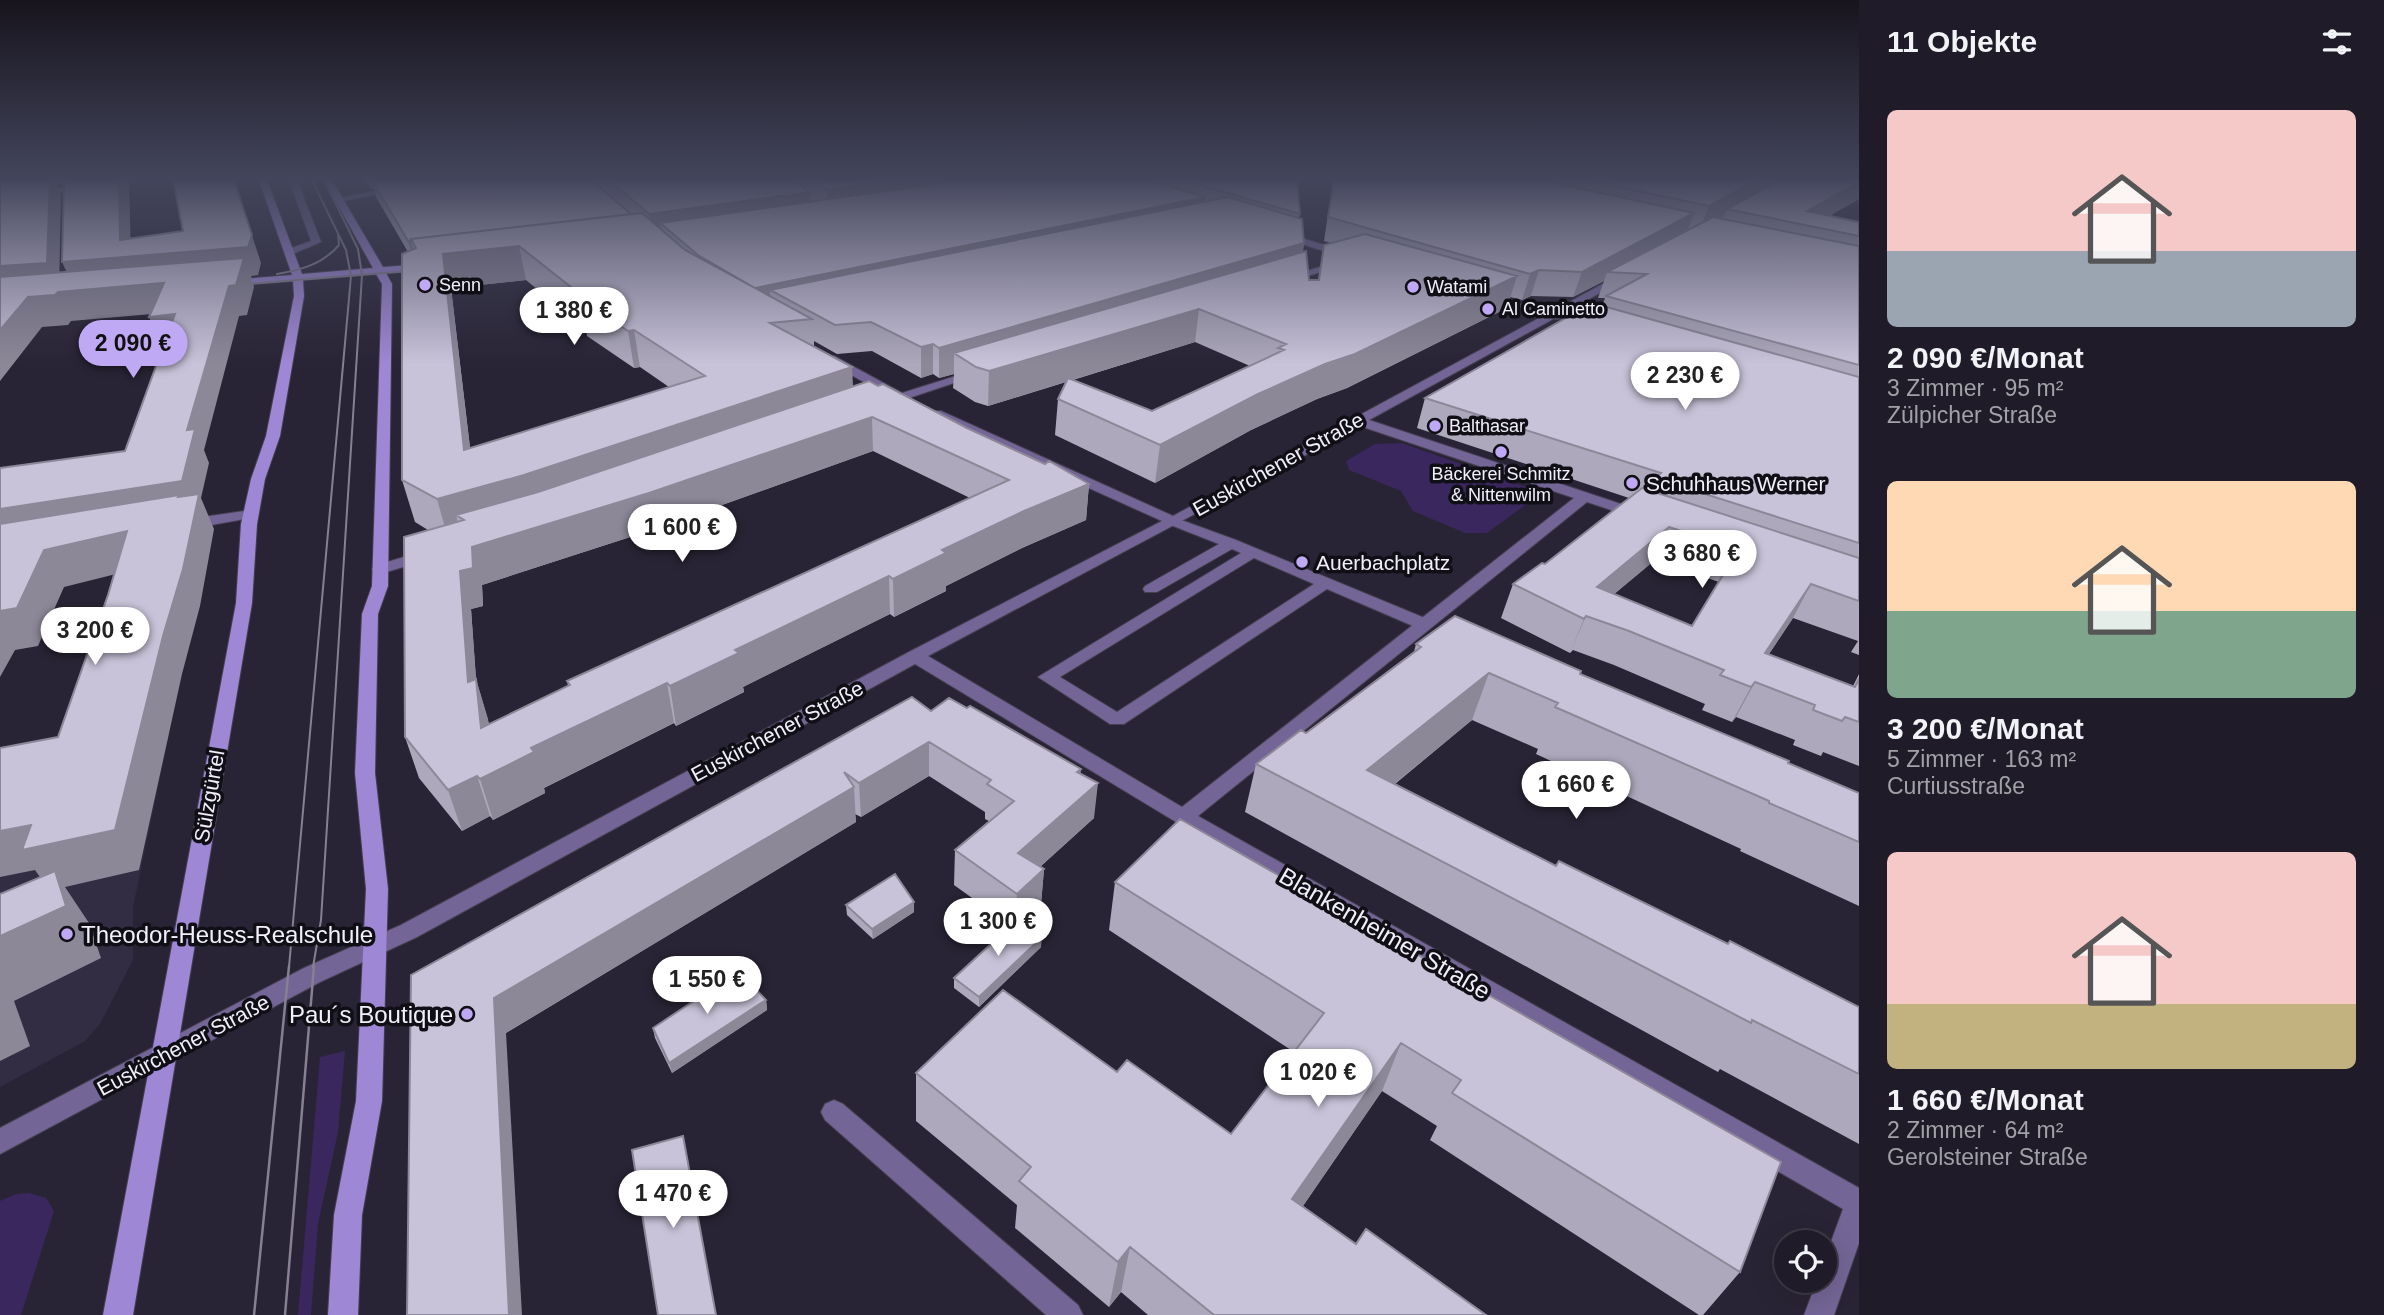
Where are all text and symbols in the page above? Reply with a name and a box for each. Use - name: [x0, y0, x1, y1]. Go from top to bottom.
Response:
- icon: filters: [2318, 23, 2356, 61]
- text: 11 Objekte: [1887, 25, 2037, 58]
- icon: home: [2059, 156, 2185, 282]
- place label: Senn: [439, 275, 481, 295]
- marker: Senn: [417, 277, 433, 293]
- place label: Watami: [1427, 277, 1487, 297]
- marker: Watami: [1405, 279, 1421, 295]
- pin: 1 380 €: [509, 288, 639, 347]
- text: 1 380 €: [536, 297, 612, 323]
- place label: Al Caminetto: [1502, 299, 1605, 319]
- marker: Al Caminetto: [1480, 301, 1496, 317]
- pin: 2 090 €: [68, 320, 198, 380]
- text: 2 090 €: [95, 330, 171, 356]
- text: 2 090 €/Monat: [1887, 341, 2084, 374]
- pin: 2 230 €: [1620, 352, 1750, 412]
- text: 2 230 €: [1647, 362, 1723, 388]
- text: 3 Zimmer · 95 m²: [1887, 375, 2063, 401]
- text: Zülpicher Straße: [1887, 402, 2057, 428]
- street label: Euskirchener Straße: [1189, 408, 1367, 520]
- place label: Balthasar: [1449, 416, 1525, 436]
- marker: Balthasar: [1427, 418, 1443, 434]
- marker: Bäckerei Schmitz & Nittenwilm: [1493, 444, 1509, 460]
- place label: Bäckerei Schmitz & Nittenwilm: [1431, 464, 1571, 505]
- place label: Schuhhaus Werner: [1646, 472, 1825, 495]
- marker: Schuhhaus Werner: [1624, 475, 1640, 491]
- pin: 1 600 €: [617, 504, 747, 564]
- text: 1 600 €: [644, 514, 720, 540]
- icon: home: [2059, 527, 2185, 653]
- pin: 3 680 €: [1637, 530, 1767, 590]
- text: 3 680 €: [1664, 540, 1740, 566]
- place label: Auerbachplatz: [1316, 551, 1450, 574]
- marker: Auerbachplatz: [1294, 554, 1310, 570]
- pin: 3 200 €: [30, 608, 160, 667]
- text: 3 200 €: [57, 617, 133, 643]
- street label: Euskirchener Straße: [687, 676, 867, 786]
- text: 3 200 €/Monat: [1887, 712, 2084, 745]
- text: 5 Zimmer · 163 m²: [1887, 746, 2076, 772]
- street label: Sülzgürtel: [190, 748, 228, 844]
- pin: 1 660 €: [1511, 762, 1641, 821]
- text: 1 660 €: [1538, 771, 1614, 797]
- text: Curtiusstraße: [1887, 773, 2025, 799]
- street label: Blankenheimer Straße: [1275, 862, 1495, 1004]
- pin: 1 300 €: [933, 898, 1063, 958]
- icon: home: [2059, 898, 2185, 1024]
- text: 1 300 €: [960, 908, 1036, 934]
- place label: Theodor-Heuss-Realschule: [81, 921, 373, 948]
- marker: Theodor-Heuss-Realschule: [59, 926, 75, 942]
- pin: 1 550 €: [642, 956, 772, 1016]
- text: 1 550 €: [669, 966, 745, 992]
- street label: Euskirchener Straße: [93, 990, 273, 1100]
- place label: Pau´s Boutique: [289, 1001, 453, 1028]
- marker: Pau´s Boutique: [459, 1006, 475, 1022]
- pin: 1 020 €: [1253, 1050, 1383, 1109]
- text: 1 020 €: [1280, 1059, 1356, 1085]
- text: 1 660 €/Monat: [1887, 1083, 2084, 1116]
- text: 2 Zimmer · 64 m²: [1887, 1117, 2063, 1143]
- text: Gerolsteiner Straße: [1887, 1144, 2088, 1170]
- pin: 1 470 €: [608, 1170, 738, 1230]
- text: 1 470 €: [635, 1180, 711, 1206]
- map controls: [1774, 1230, 1837, 1293]
- button: locate: [1774, 1230, 1837, 1293]

